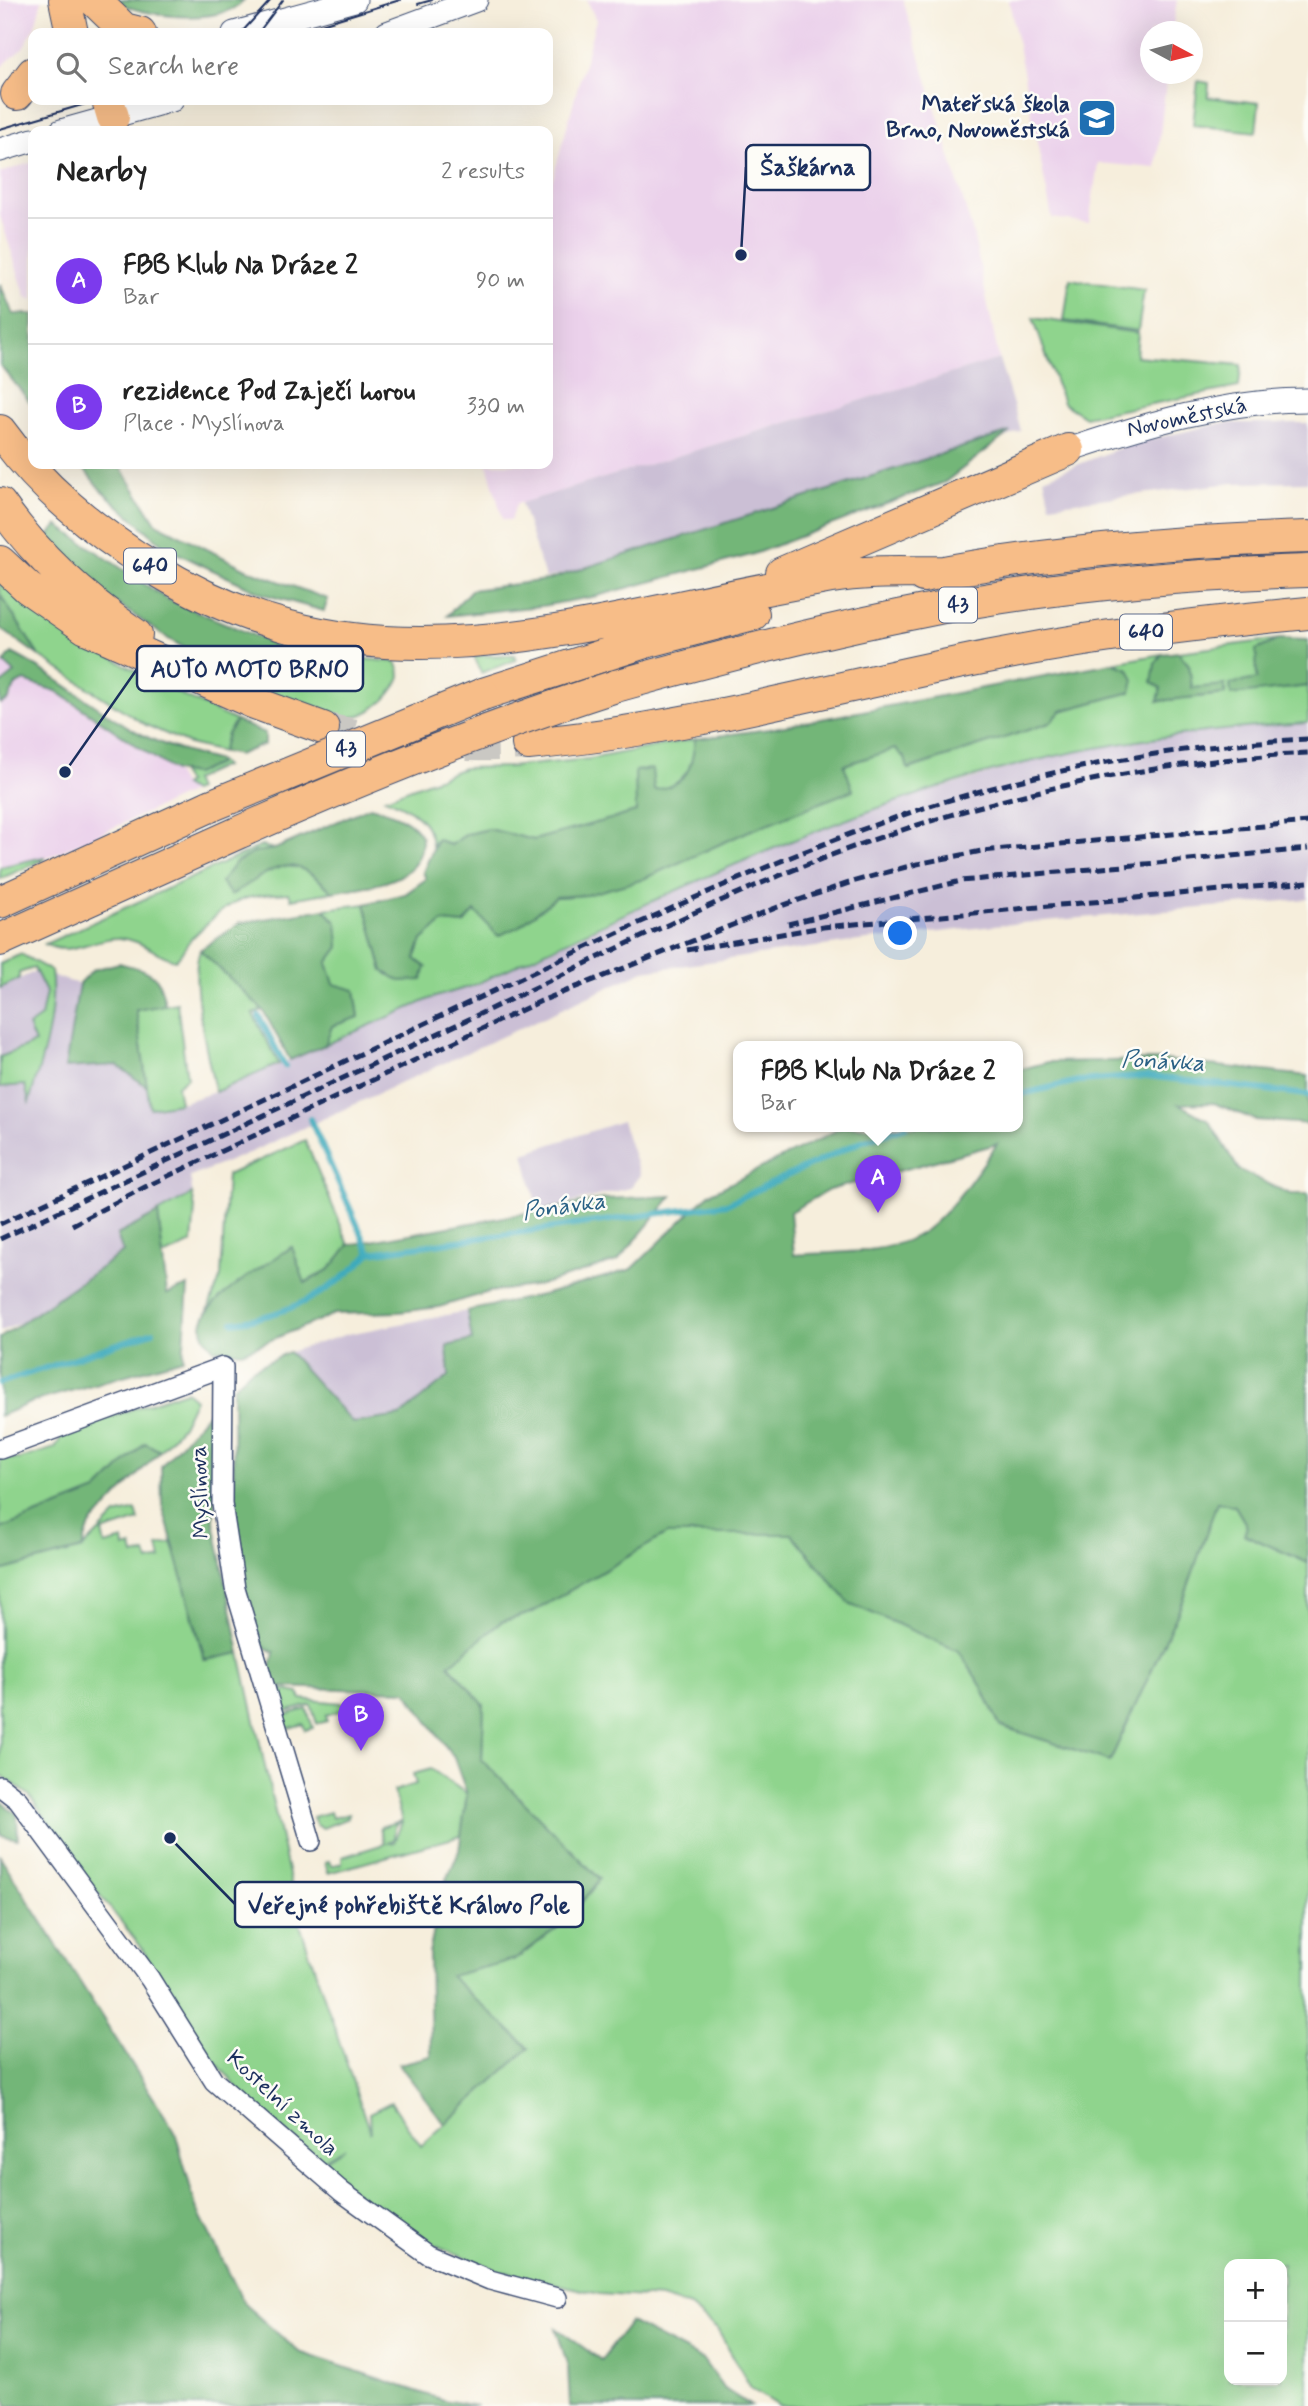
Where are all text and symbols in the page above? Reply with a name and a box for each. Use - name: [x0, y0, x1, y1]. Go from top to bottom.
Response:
- north arrow: [1140, 21, 1203, 84]
- search box: [28, 28, 553, 105]
- icon: search: [52, 48, 90, 86]
- text: Search here: [108, 50, 239, 84]
- place label: Mateřská škola Brno, Novoměstská: [886, 90, 1070, 146]
- school or university icon: Mateřská škola Brno, Novoměstská: [1076, 97, 1118, 139]
- callout: Šaškárna: [746, 145, 870, 190]
- text: Nearby: [56, 152, 147, 191]
- text: Šaškárna: [760, 152, 856, 184]
- text: 2 results: [441, 157, 525, 187]
- text: FBB Klub Na Dráze 2: [123, 249, 358, 283]
- text: A: [71, 266, 87, 296]
- text: 90 m: [476, 266, 525, 296]
- text: Bar: [123, 283, 159, 313]
- text: rezidence Pod Zaječí horou: [123, 375, 415, 409]
- street label: Novoměstská: [1124, 391, 1250, 445]
- text: B: [72, 392, 86, 422]
- text: 330 m: [467, 392, 525, 422]
- text: Place · Myslínova: [123, 409, 285, 439]
- road number: 640: [124, 548, 176, 584]
- road number: 43: [939, 588, 977, 622]
- road number: 640: [1120, 614, 1172, 650]
- callout: AUTO MOTO BRNO: [137, 646, 363, 691]
- text: AUTO MOTO BRNO: [151, 655, 349, 686]
- road number: 43: [327, 732, 365, 766]
- your location: [883, 916, 917, 950]
- popup: [733, 1041, 1023, 1132]
- water label: Ponávka: [1120, 1044, 1206, 1080]
- text: FBB Klub Na Dráze 2: [761, 1055, 995, 1089]
- text: Bar: [761, 1089, 796, 1119]
- pin: A: [855, 1155, 901, 1213]
- water label: Ponávka: [520, 1186, 608, 1228]
- street label: Myslínova: [184, 1445, 218, 1539]
- pin: B: [338, 1693, 384, 1751]
- callout: Veřejné pohřebiště Královo Pole: [235, 1882, 583, 1927]
- text: Veřejné pohřebiště Královo Pole: [248, 1891, 571, 1922]
- street label: Kostelní zmola: [219, 2044, 345, 2164]
- map controls: [1224, 2259, 1287, 2385]
- button: +: [1224, 2259, 1287, 2322]
- button: −: [1224, 2322, 1287, 2385]

